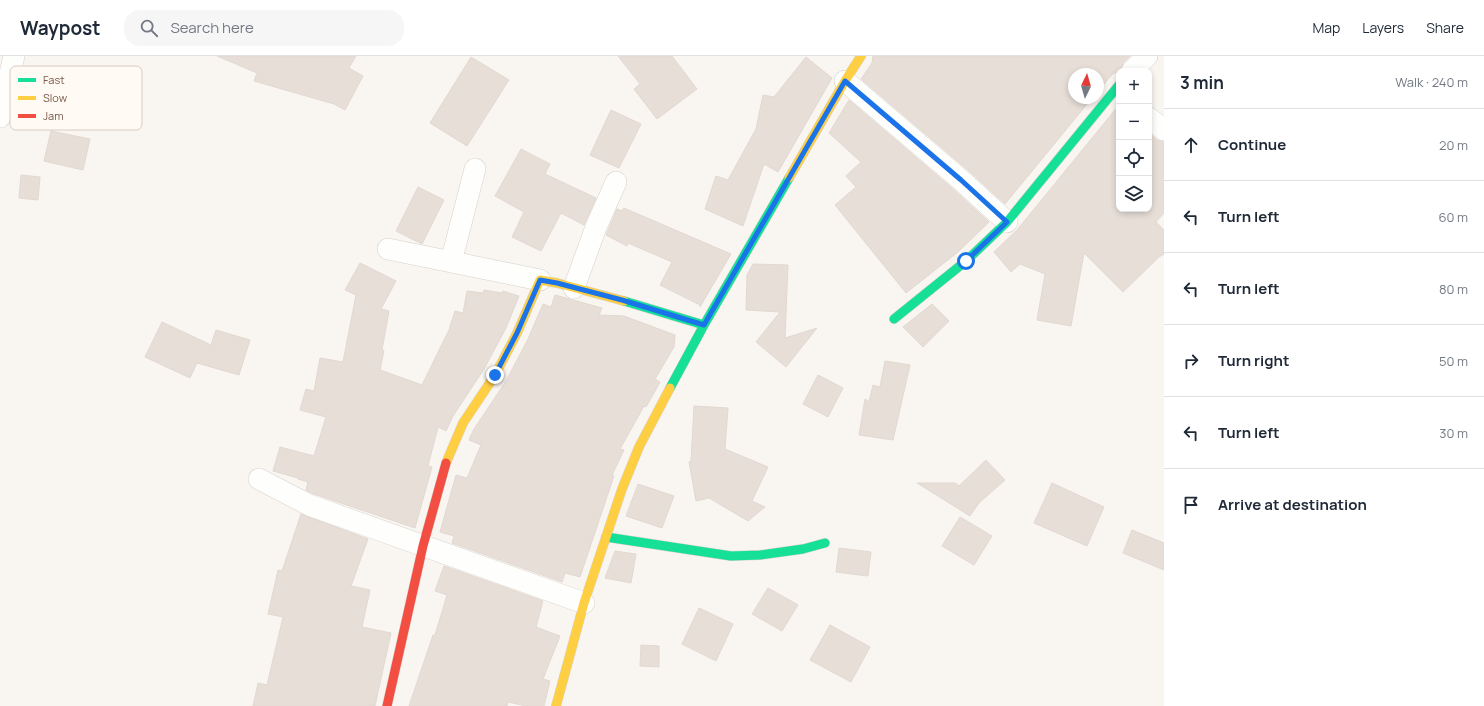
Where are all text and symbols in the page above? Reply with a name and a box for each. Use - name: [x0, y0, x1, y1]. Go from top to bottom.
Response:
- search box: [124, 10, 404, 46]
- text: Waypost: [20, 15, 100, 41]
- icon: search: [138, 17, 160, 39]
- text: Search here: [170, 17, 254, 38]
- text: Map: [1312, 18, 1340, 37]
- text: Layers: [1362, 18, 1404, 37]
- text: Share: [1426, 18, 1464, 37]
- legend: [10, 66, 142, 130]
- north arrow: [1068, 68, 1104, 104]
- map controls: [1116, 68, 1152, 212]
- button: +: [1116, 68, 1152, 104]
- text: 3 min: [1180, 71, 1224, 94]
- text: Fast: [43, 72, 65, 87]
- text: Walk · 240 m: [1395, 73, 1468, 91]
- text: Slow: [43, 90, 68, 105]
- button: −: [1116, 104, 1152, 140]
- text: Jam: [43, 108, 64, 123]
- icon: ahead: [1180, 134, 1202, 156]
- text: Continue: [1218, 134, 1286, 155]
- text: 20 m: [1439, 136, 1468, 154]
- button: locate: [1116, 140, 1152, 176]
- button: layers: [1116, 176, 1152, 212]
- icon: left: [1180, 206, 1202, 228]
- text: Turn left: [1218, 206, 1280, 227]
- text: 60 m: [1438, 208, 1468, 226]
- route start: [957, 252, 975, 270]
- icon: left: [1180, 278, 1202, 300]
- text: Turn left: [1218, 278, 1280, 299]
- text: 80 m: [1439, 280, 1468, 298]
- icon: right: [1180, 350, 1202, 372]
- text: Turn right: [1218, 350, 1289, 371]
- text: 50 m: [1439, 352, 1468, 370]
- route end: [486, 366, 504, 384]
- icon: left: [1180, 422, 1202, 444]
- text: Turn left: [1218, 422, 1280, 443]
- text: 30 m: [1439, 424, 1468, 442]
- icon: arrive: [1180, 494, 1202, 516]
- text: Arrive at destination: [1218, 494, 1367, 515]

